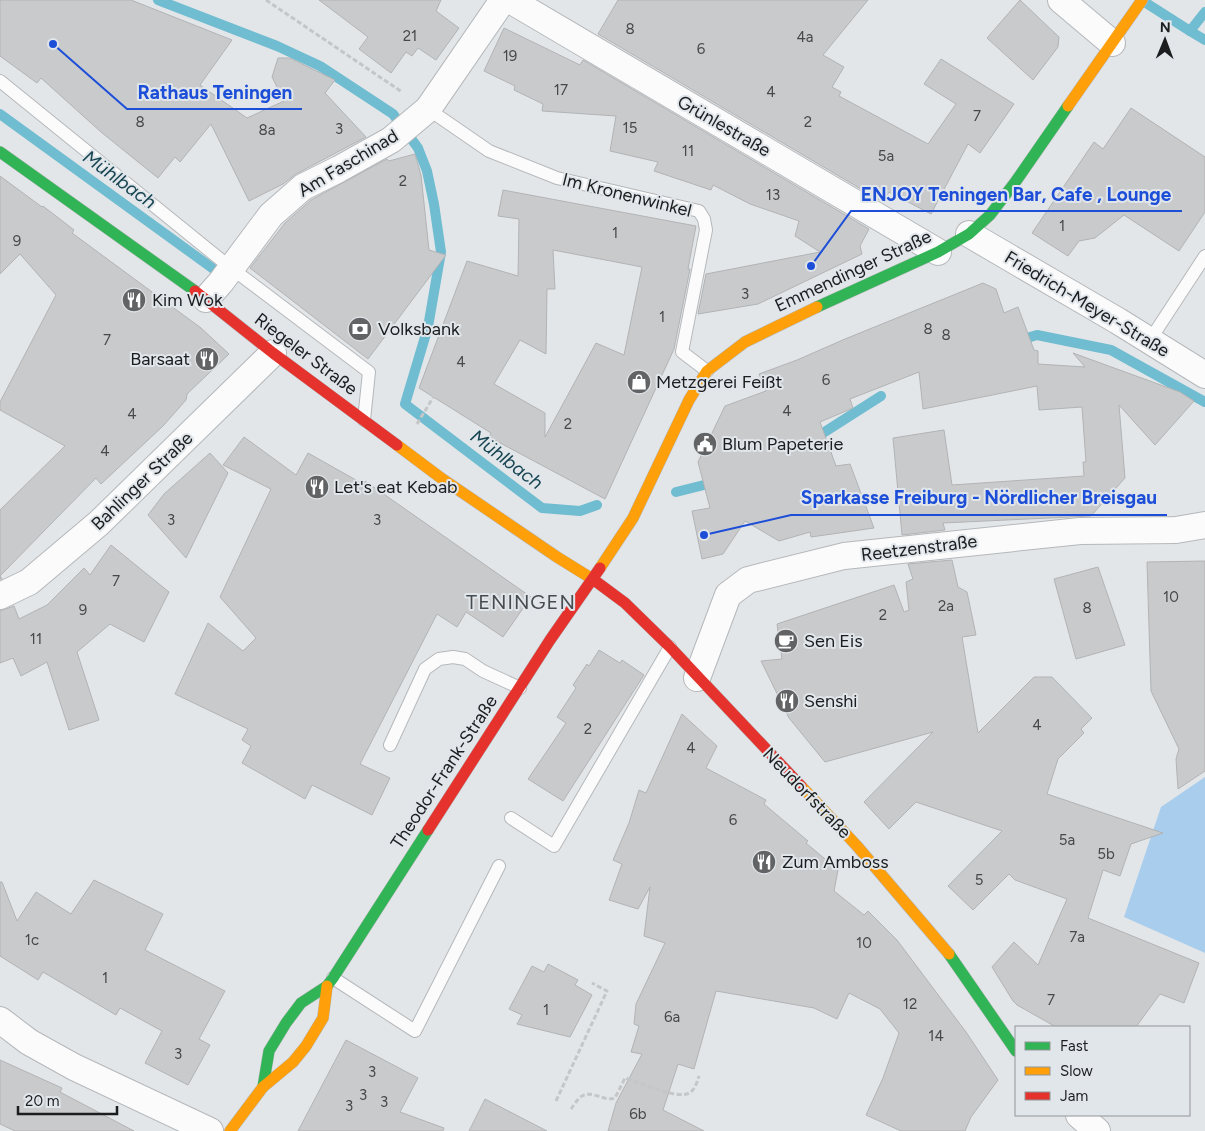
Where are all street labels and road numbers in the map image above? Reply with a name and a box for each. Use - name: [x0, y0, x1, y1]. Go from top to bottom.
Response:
- street label: Grünlestraße: [673, 90, 775, 162]
- street label: Am Faschinad: [294, 124, 402, 202]
- street label: Im Kronenwinkel: [560, 168, 694, 222]
- street label: Emmendinger Straße: [771, 225, 935, 317]
- street label: Friedrich-Meyer-Straße: [1001, 246, 1174, 362]
- street label: Riegeler Straße: [250, 308, 362, 400]
- street label: Bahlinger Straße: [87, 427, 197, 535]
- street label: Reetzenstraße: [860, 530, 979, 566]
- street label: Theodor-Frank-Straße: [386, 691, 502, 853]
- street label: Neudorfstraße: [758, 743, 856, 843]

